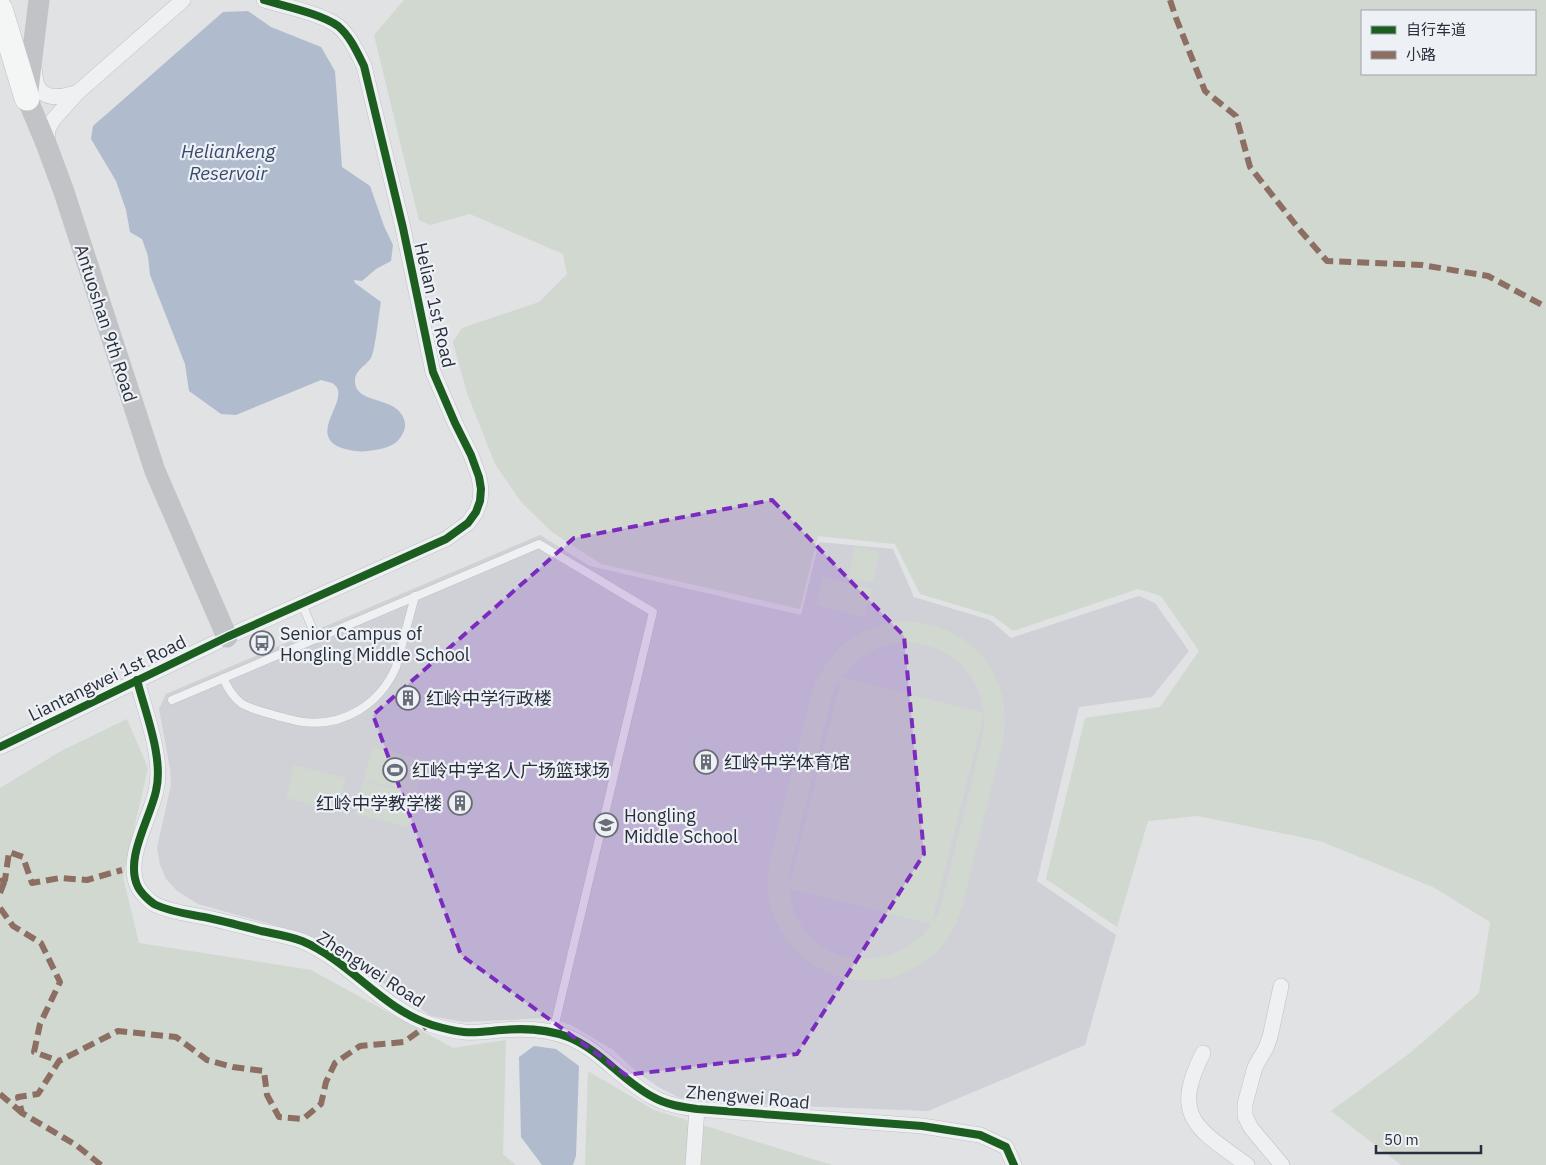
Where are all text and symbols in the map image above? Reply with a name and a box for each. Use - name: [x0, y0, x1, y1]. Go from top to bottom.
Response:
- legend: [1361, 10, 1536, 75]
- text: 自行车道: [1406, 20, 1466, 39]
- text: 小路: [1406, 45, 1436, 64]
- water label: Heliankeng Reservoir: [181, 139, 276, 185]
- street label: Helian 1st Road: [409, 240, 461, 370]
- street label: Antuoshan 9th Road: [70, 241, 142, 405]
- place label: Senior Campus of Hongling Middle School: [280, 622, 470, 666]
- street label: Liantangwei 1st Road: [24, 630, 190, 726]
- bus stop icon: Senior Campus of Hongling Middle School: [249, 630, 275, 656]
- building icon: 红岭中学行政楼: [395, 685, 421, 711]
- place label: 红岭中学行政楼: [426, 687, 552, 710]
- building icon: 红岭中学体育馆: [693, 749, 719, 775]
- place label: 红岭中学体育馆: [724, 751, 850, 774]
- sports icon: 红岭中学名人广场篮球场: [382, 757, 408, 783]
- place label: 红岭中学名人广场篮球场: [412, 759, 610, 782]
- building icon: 红岭中学教学楼: [447, 790, 473, 816]
- place label: 红岭中学教学楼: [316, 792, 442, 815]
- place label: Hongling Middle School: [624, 804, 738, 848]
- school or university icon: Hongling Middle School: [593, 812, 619, 838]
- street label: Zhengwei Road: [313, 926, 429, 1012]
- street label: Zhengwei Road: [685, 1080, 811, 1114]
- scale bar: [1376, 1122, 1481, 1154]
- text: 50 m: [1384, 1130, 1419, 1149]

